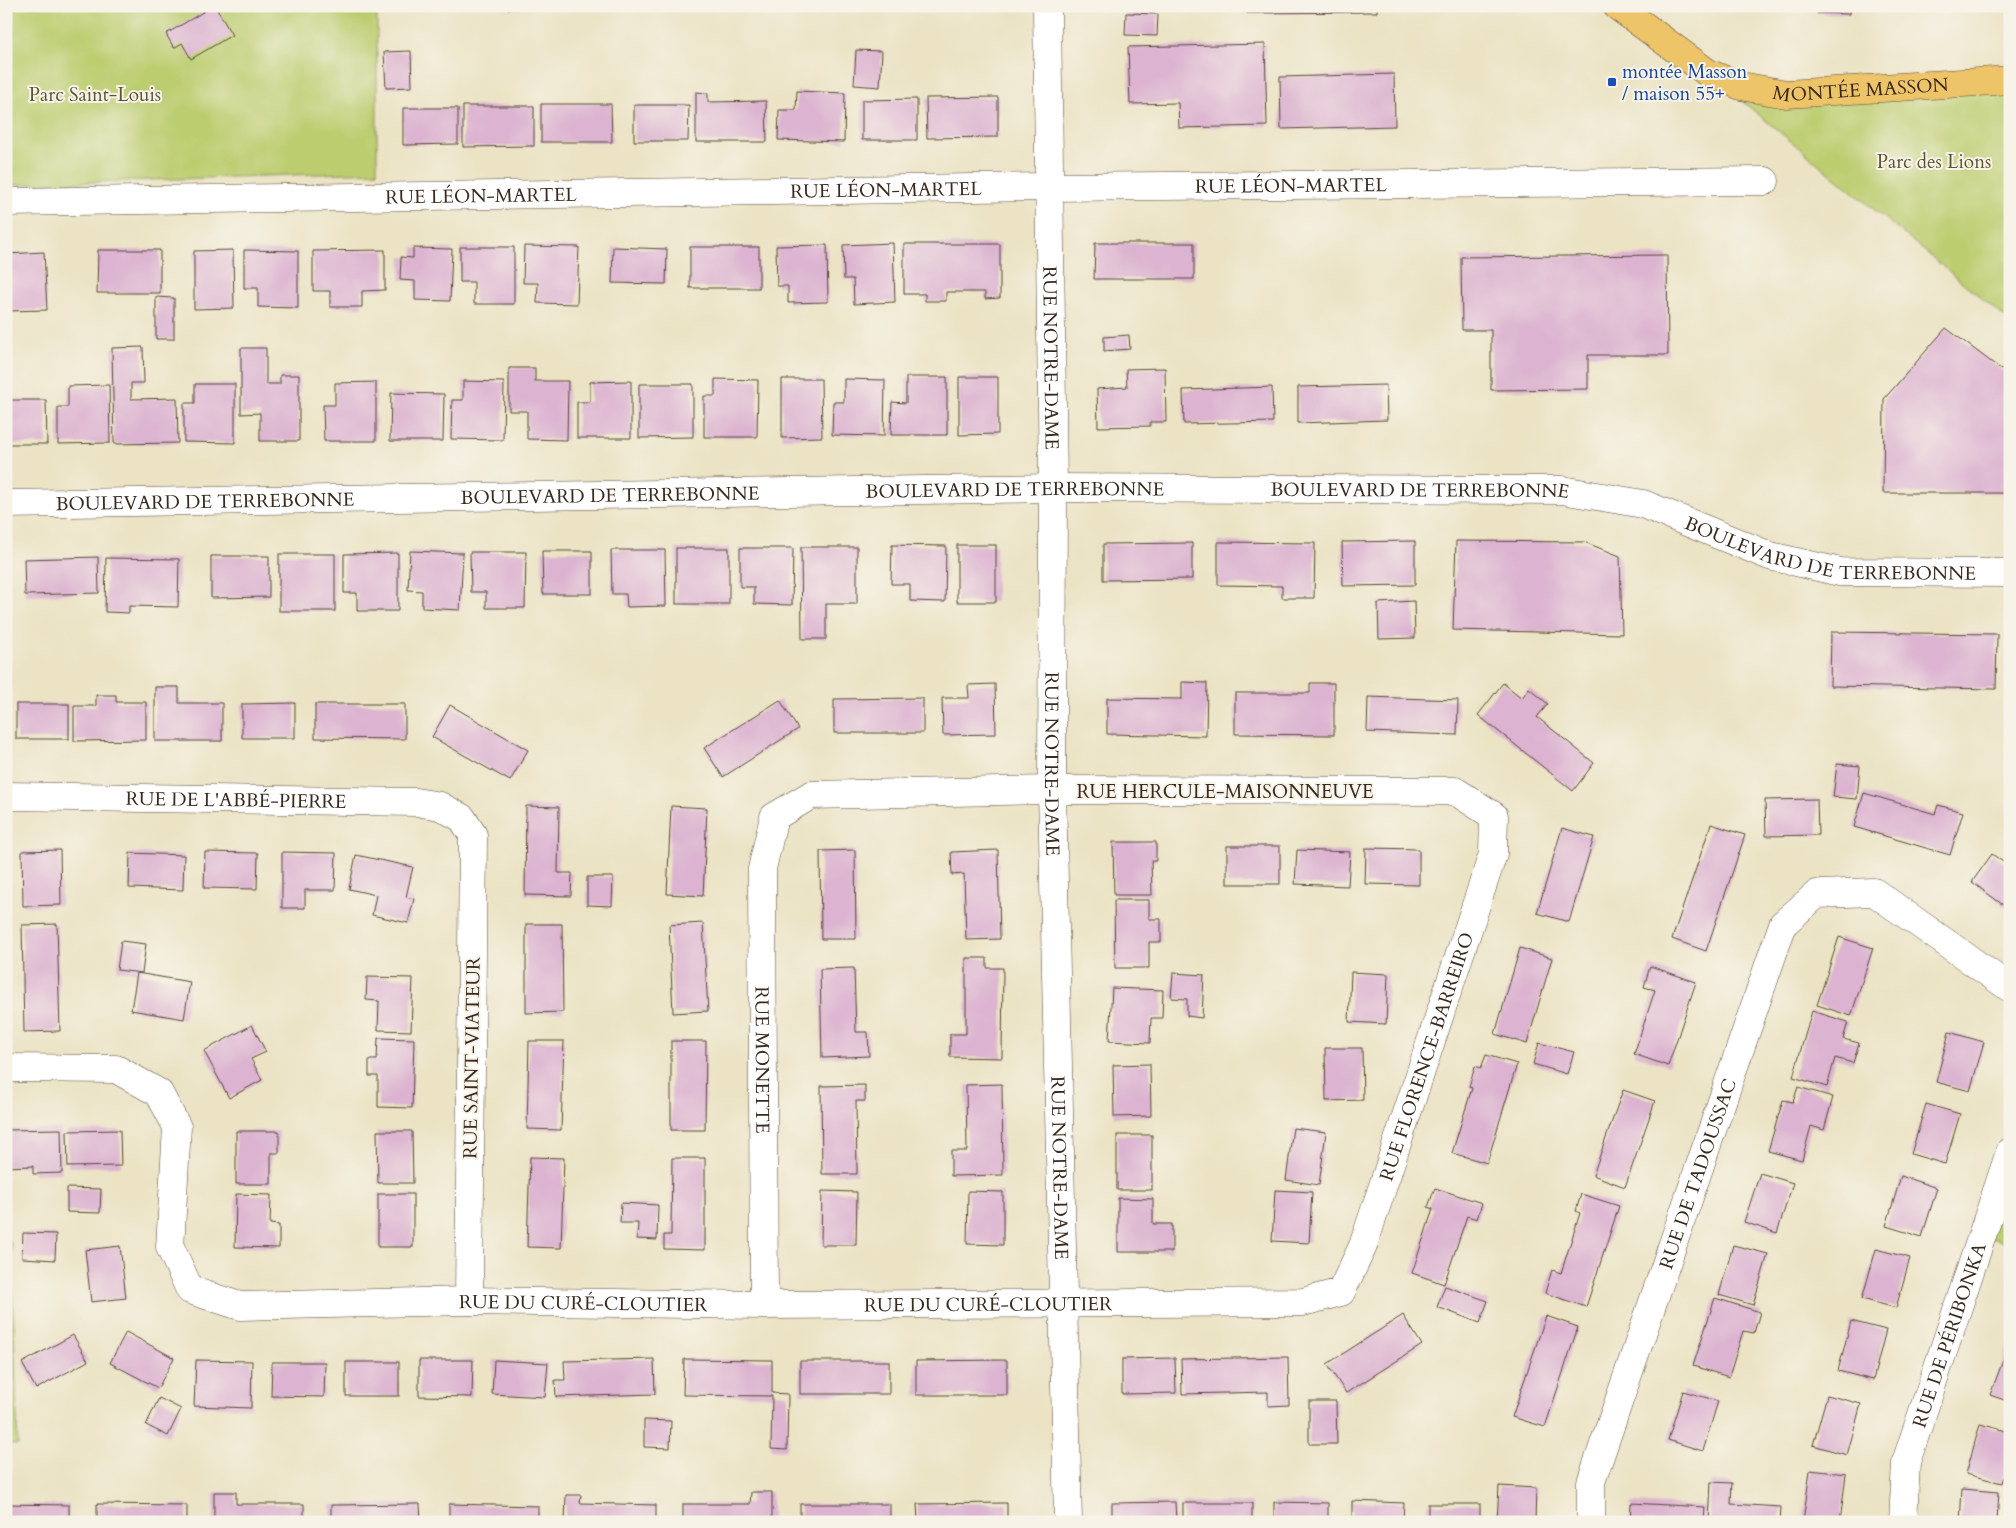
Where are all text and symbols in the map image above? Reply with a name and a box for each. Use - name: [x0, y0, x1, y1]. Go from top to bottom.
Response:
- place label: montée Masson / maison 55+: [1622, 59, 1748, 107]
- street label: MONTÉE MASSON: [1770, 72, 1949, 109]
- marker: montée Masson / maison 55+: [1606, 76, 1618, 88]
- park label: Parc Saint-Louis: [29, 82, 161, 108]
- park label: Parc des Lions: [1877, 149, 1991, 175]
- street label: RUE LÉON-MARTEL: [1195, 172, 1387, 200]
- street label: RUE LÉON-MARTEL: [790, 176, 982, 205]
- street label: RUE LÉON-MARTEL: [385, 182, 577, 211]
- street label: RUE NOTRE-DAME: [1036, 266, 1065, 450]
- street label: BOULEVARD DE TERREBONNE: [865, 476, 1164, 505]
- street label: BOULEVARD DE TERREBONNE: [1270, 477, 1571, 505]
- street label: BOULEVARD DE TERREBONNE: [460, 480, 760, 511]
- street label: BOULEVARD DE TERREBONNE: [55, 487, 355, 517]
- street label: BOULEVARD DE TERREBONNE: [1680, 510, 1976, 587]
- street label: RUE NOTRE-DAME: [1038, 672, 1065, 856]
- street label: RUE HERCULE-MAISONNEUVE: [1076, 779, 1374, 805]
- street label: RUE DE L'ABBÉ-PIERRE: [125, 786, 347, 815]
- street label: RUE FLORENCE-BARREIRO: [1373, 929, 1480, 1185]
- street label: RUE SAINT-VIATEUR: [457, 956, 487, 1159]
- street label: RUE MONETTE: [749, 986, 775, 1134]
- street label: RUE DE TADOUSSAC: [1653, 1075, 1743, 1273]
- street label: RUE NOTRE-DAME: [1044, 1076, 1074, 1260]
- street label: RUE DE PÉRIBONKA: [1906, 1239, 1993, 1431]
- street label: RUE DU CURÉ-CLOUTIER: [459, 1289, 708, 1318]
- street label: RUE DU CURÉ-CLOUTIER: [864, 1291, 1113, 1318]

